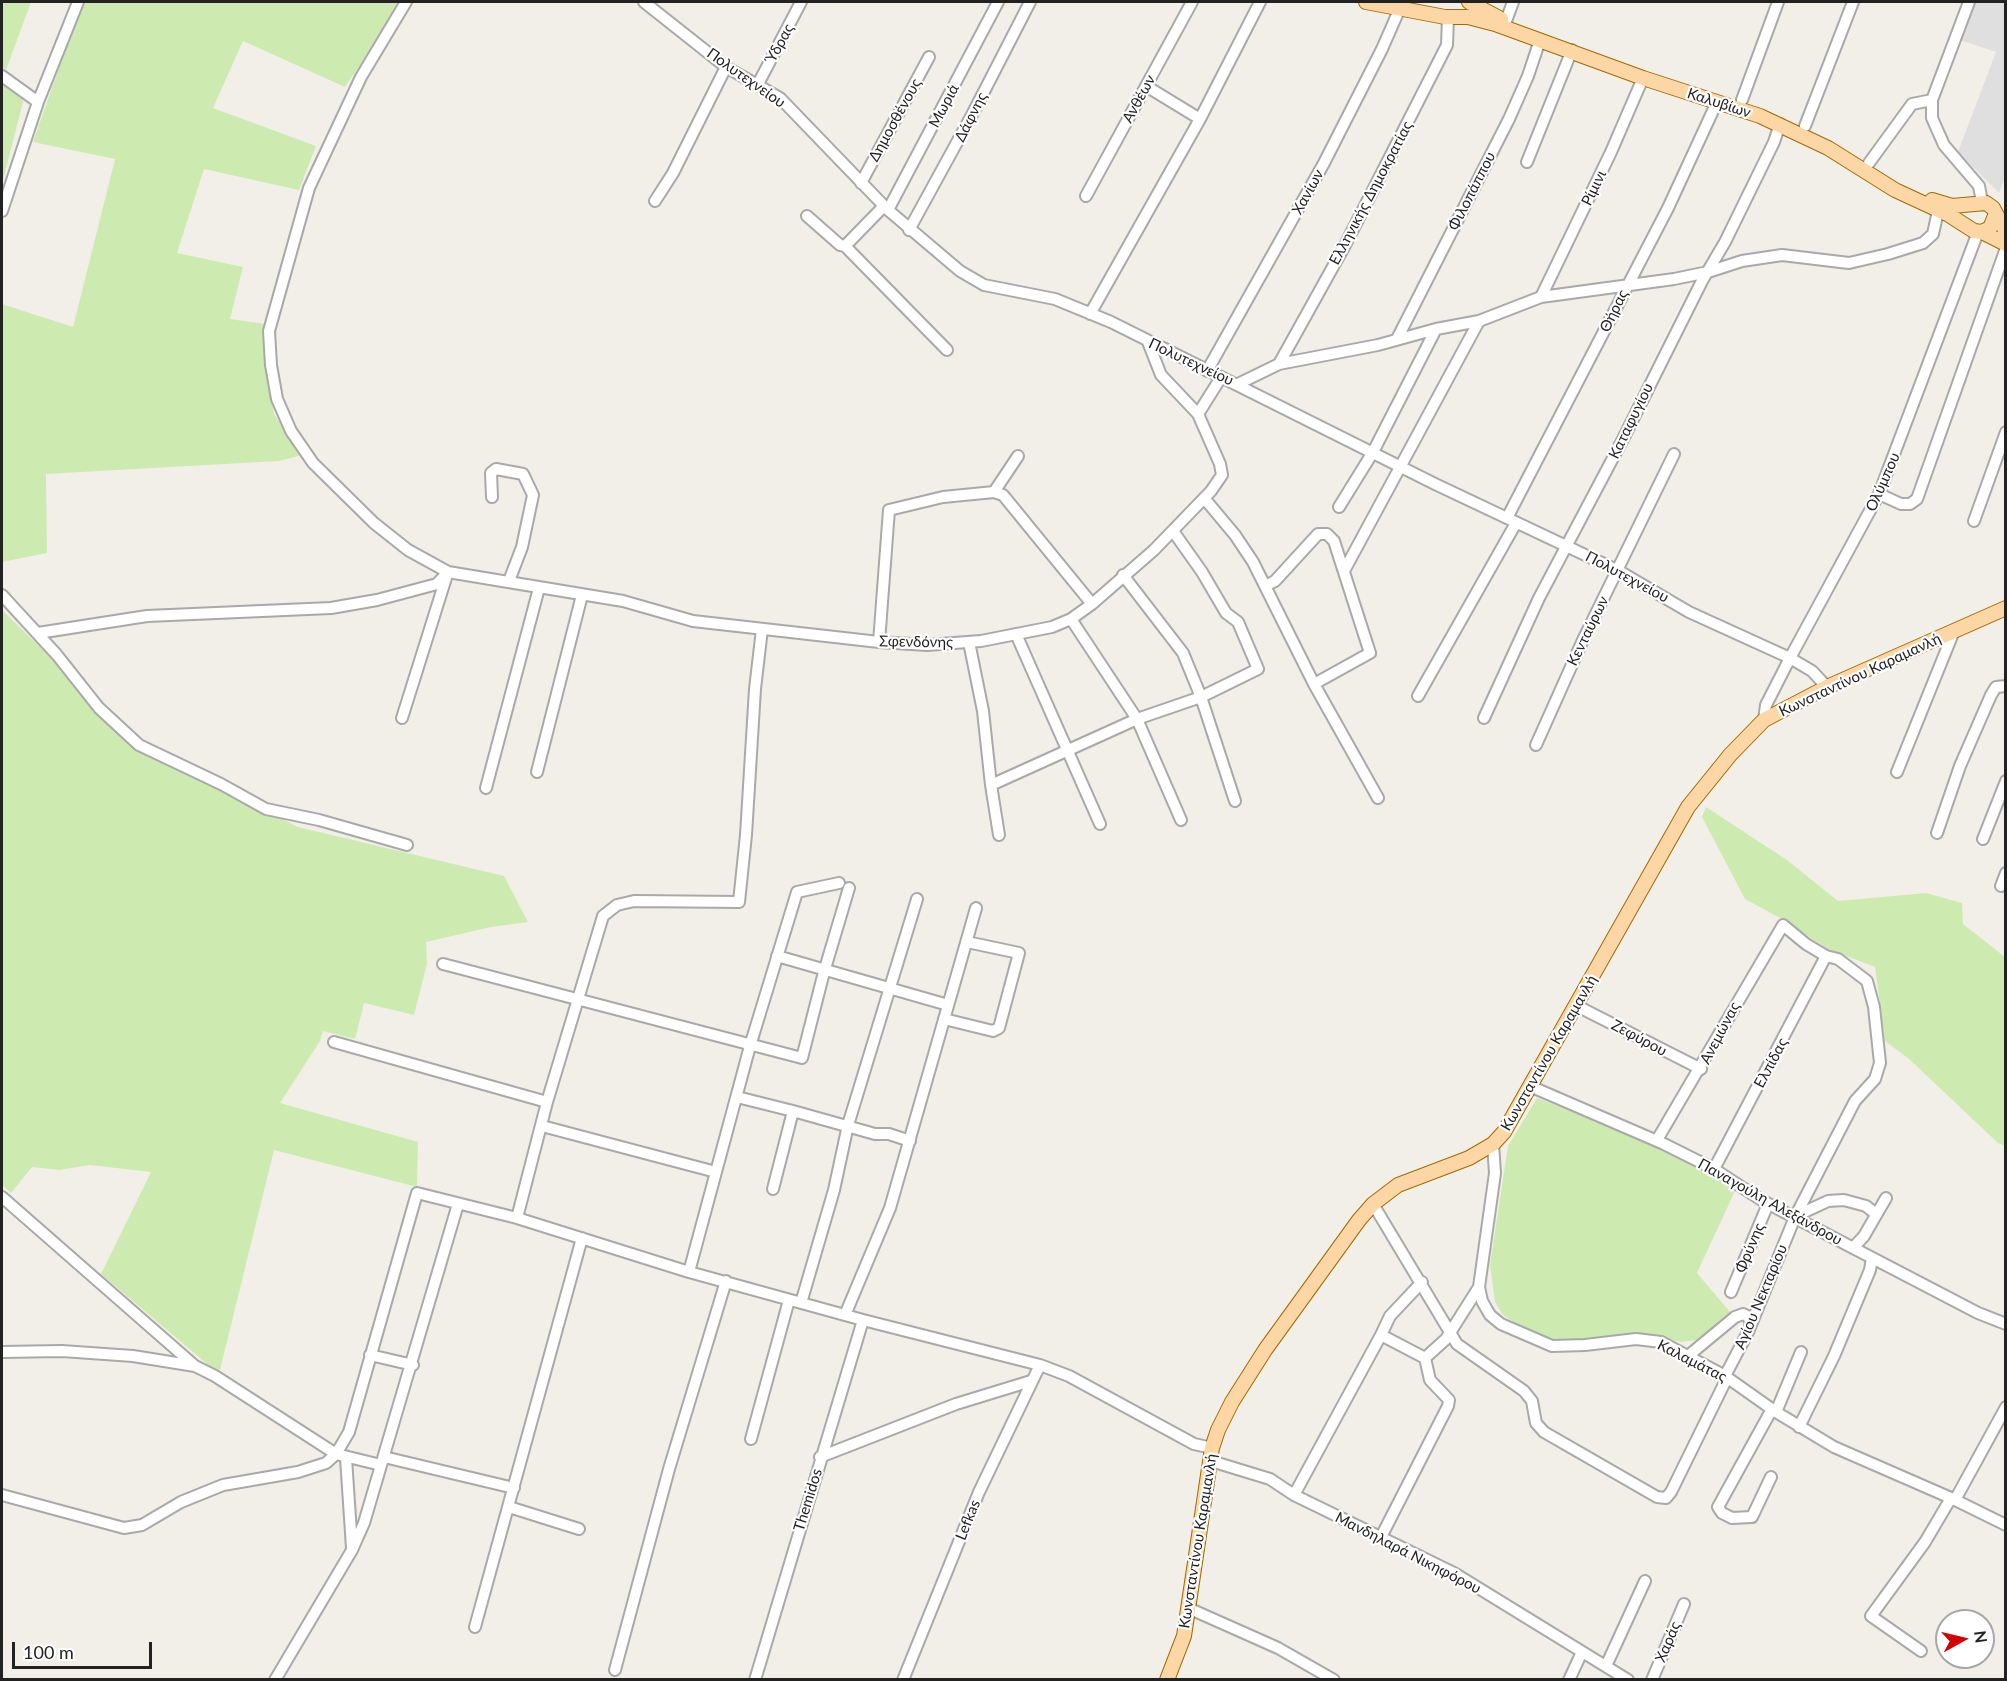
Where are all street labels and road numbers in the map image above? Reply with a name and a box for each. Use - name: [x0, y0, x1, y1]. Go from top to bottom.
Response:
- street label: Ύδρας: [762, 21, 798, 65]
- street label: Πολυτεχνείου: [703, 44, 789, 112]
- street label: Ανθέων: [1119, 72, 1159, 126]
- street label: Δημοσθένους: [865, 75, 925, 165]
- street label: Μωριά: [925, 81, 963, 131]
- street label: Καλυβίων: [1685, 84, 1753, 122]
- street label: Δάφνης: [951, 89, 991, 145]
- street label: Ελληνικής Δημοκρατίας: [1325, 118, 1417, 268]
- street label: Φιλοπάππου: [1445, 149, 1499, 233]
- street label: Χανίων: [1288, 166, 1328, 218]
- street label: Ρίμινι: [1578, 167, 1610, 209]
- street label: Θήρας: [1596, 287, 1632, 335]
- street label: Πολυτεχνείου: [1146, 334, 1236, 390]
- street label: Καταφυγίου: [1605, 380, 1657, 462]
- street label: Ολύμπου: [1862, 450, 1904, 514]
- street label: Πολυτεχνείου: [1582, 548, 1672, 606]
- street label: Κενταύρων: [1563, 593, 1613, 669]
- street label: Κωνσταντίνου Καραμανλή: [1776, 630, 1944, 720]
- street label: Σφενδόνης: [879, 632, 953, 652]
- street label: Κωνσταντίνου Καραμανλή: [1497, 972, 1601, 1134]
- street label: Ανεμώνας: [1696, 999, 1744, 1067]
- street label: Ζεφύρου: [1608, 1016, 1670, 1060]
- street label: Ελπίδας: [1750, 1035, 1792, 1091]
- street label: Παναγούλη Αλεξάνδρου: [1695, 1155, 1845, 1249]
- street label: Φρύνης: [1731, 1220, 1769, 1276]
- street label: Αγίου Νεκταρίου: [1731, 1242, 1791, 1352]
- street label: Καλαμάτας: [1654, 1336, 1730, 1386]
- street label: Κωνσταντίνου Καραμανλή: [1175, 1452, 1221, 1630]
- street label: Themidos: [790, 1467, 826, 1533]
- street label: Lefkas: [952, 1497, 984, 1543]
- street label: Μανδηλαρά Νικηφόρου: [1332, 1508, 1484, 1598]
- street label: Χαράς: [1651, 1619, 1685, 1665]

